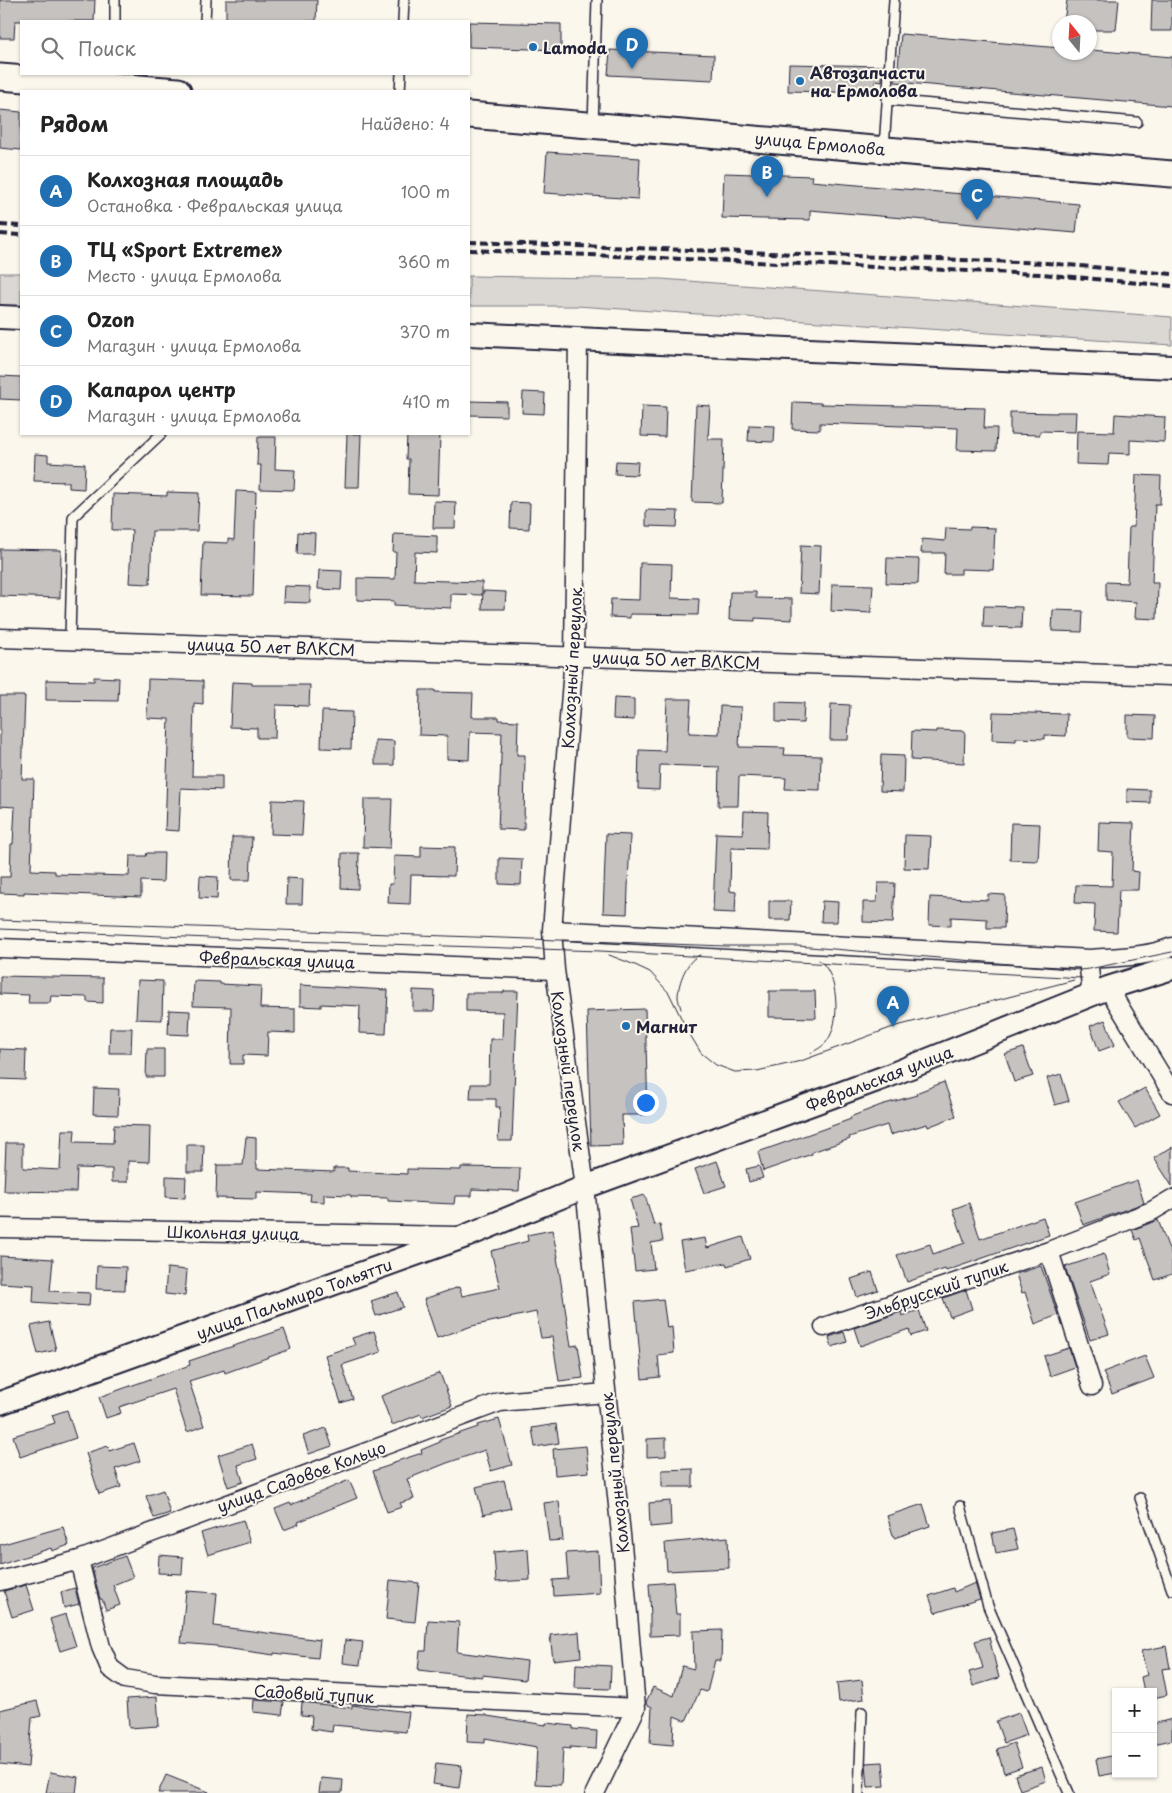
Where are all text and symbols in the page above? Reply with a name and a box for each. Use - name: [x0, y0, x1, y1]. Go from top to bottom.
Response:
- north arrow: [1052, 15, 1097, 60]
- search box: [20, 20, 470, 75]
- pin: D: [616, 28, 648, 69]
- icon: search: [38, 34, 66, 62]
- text: Поиск: [78, 34, 136, 62]
- place label: Lamoda: [543, 35, 607, 59]
- marker: Lamoda: [527, 41, 539, 53]
- place label: Автозапчасти на Ермолова: [810, 60, 925, 102]
- marker: Автозапчасти на Ермолова: [794, 75, 806, 87]
- text: Рядом: [40, 107, 108, 139]
- text: Найдено: 4: [361, 111, 450, 135]
- street label: улица Ермолова: [754, 125, 886, 161]
- pin: B: [751, 156, 783, 197]
- text: Колхозная площадь: [87, 165, 283, 193]
- text: A: [50, 179, 62, 203]
- text: 100 m: [401, 179, 450, 203]
- pin: C: [961, 179, 993, 220]
- text: Остановка · Февральская улица: [87, 193, 343, 217]
- text: ТЦ «Sport Extreme»: [87, 235, 282, 263]
- text: B: [51, 249, 61, 273]
- text: 360 m: [398, 249, 450, 273]
- text: Место · улица Ермолова: [87, 263, 281, 287]
- text: Ozon: [87, 305, 135, 333]
- text: C: [50, 319, 62, 343]
- text: 370 m: [400, 319, 450, 343]
- text: Магазин · улица Ермолова: [87, 333, 301, 357]
- text: Капарол центр: [87, 375, 236, 403]
- text: D: [50, 389, 62, 413]
- text: 410 m: [402, 389, 450, 413]
- text: Магазин · улица Ермолова: [87, 403, 301, 427]
- street label: Колхозный переулок: [555, 586, 587, 749]
- street label: улица 50 лет ВЛКСМ: [186, 631, 356, 661]
- street label: улица 50 лет ВЛКСМ: [591, 644, 761, 674]
- street label: Февральская улица: [199, 944, 355, 974]
- pin: A: [877, 986, 909, 1027]
- street label: Колхозный переулок: [546, 989, 592, 1153]
- place label: Магнит: [636, 1014, 698, 1038]
- marker: Магнит: [620, 1020, 632, 1032]
- street label: Февральская улица: [802, 1039, 956, 1117]
- your location: [633, 1090, 659, 1116]
- street label: Школьная улица: [166, 1219, 300, 1245]
- street label: улица Пальмиро Тольятти: [193, 1251, 395, 1345]
- street label: Эльбрусский тупик: [861, 1253, 1011, 1325]
- street label: Колхозный переулок: [594, 1391, 634, 1555]
- street label: улица Садовое Кольцо: [213, 1434, 389, 1518]
- street label: Садовый тупик: [253, 1678, 375, 1708]
- map controls: [1112, 1688, 1157, 1778]
- button: +: [1112, 1688, 1157, 1733]
- button: −: [1112, 1733, 1157, 1778]

